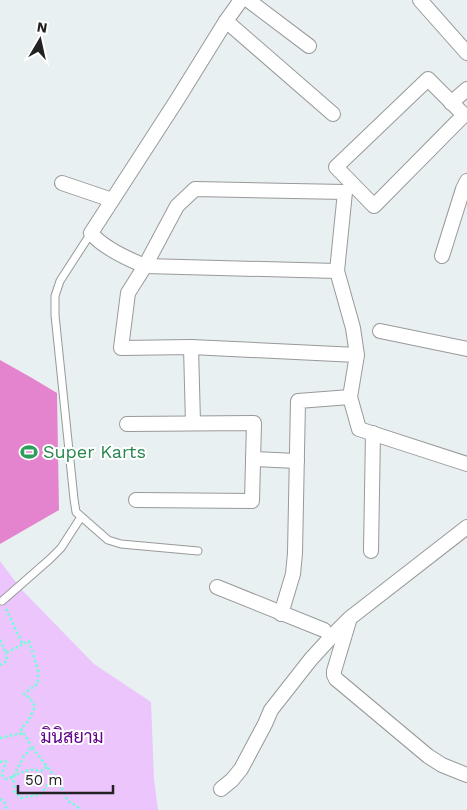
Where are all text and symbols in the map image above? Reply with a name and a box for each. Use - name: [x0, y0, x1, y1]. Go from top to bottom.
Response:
- north arrow: [15, 15, 65, 65]
- text: N: [36, 18, 48, 36]
- place label: Super Karts: [43, 441, 146, 462]
- sports icon: Super Karts: [19, 442, 39, 462]
- park label: มินิสยาม: [40, 726, 104, 747]
- scale bar: [18, 762, 112, 794]
- text: 50 m: [25, 771, 62, 789]

